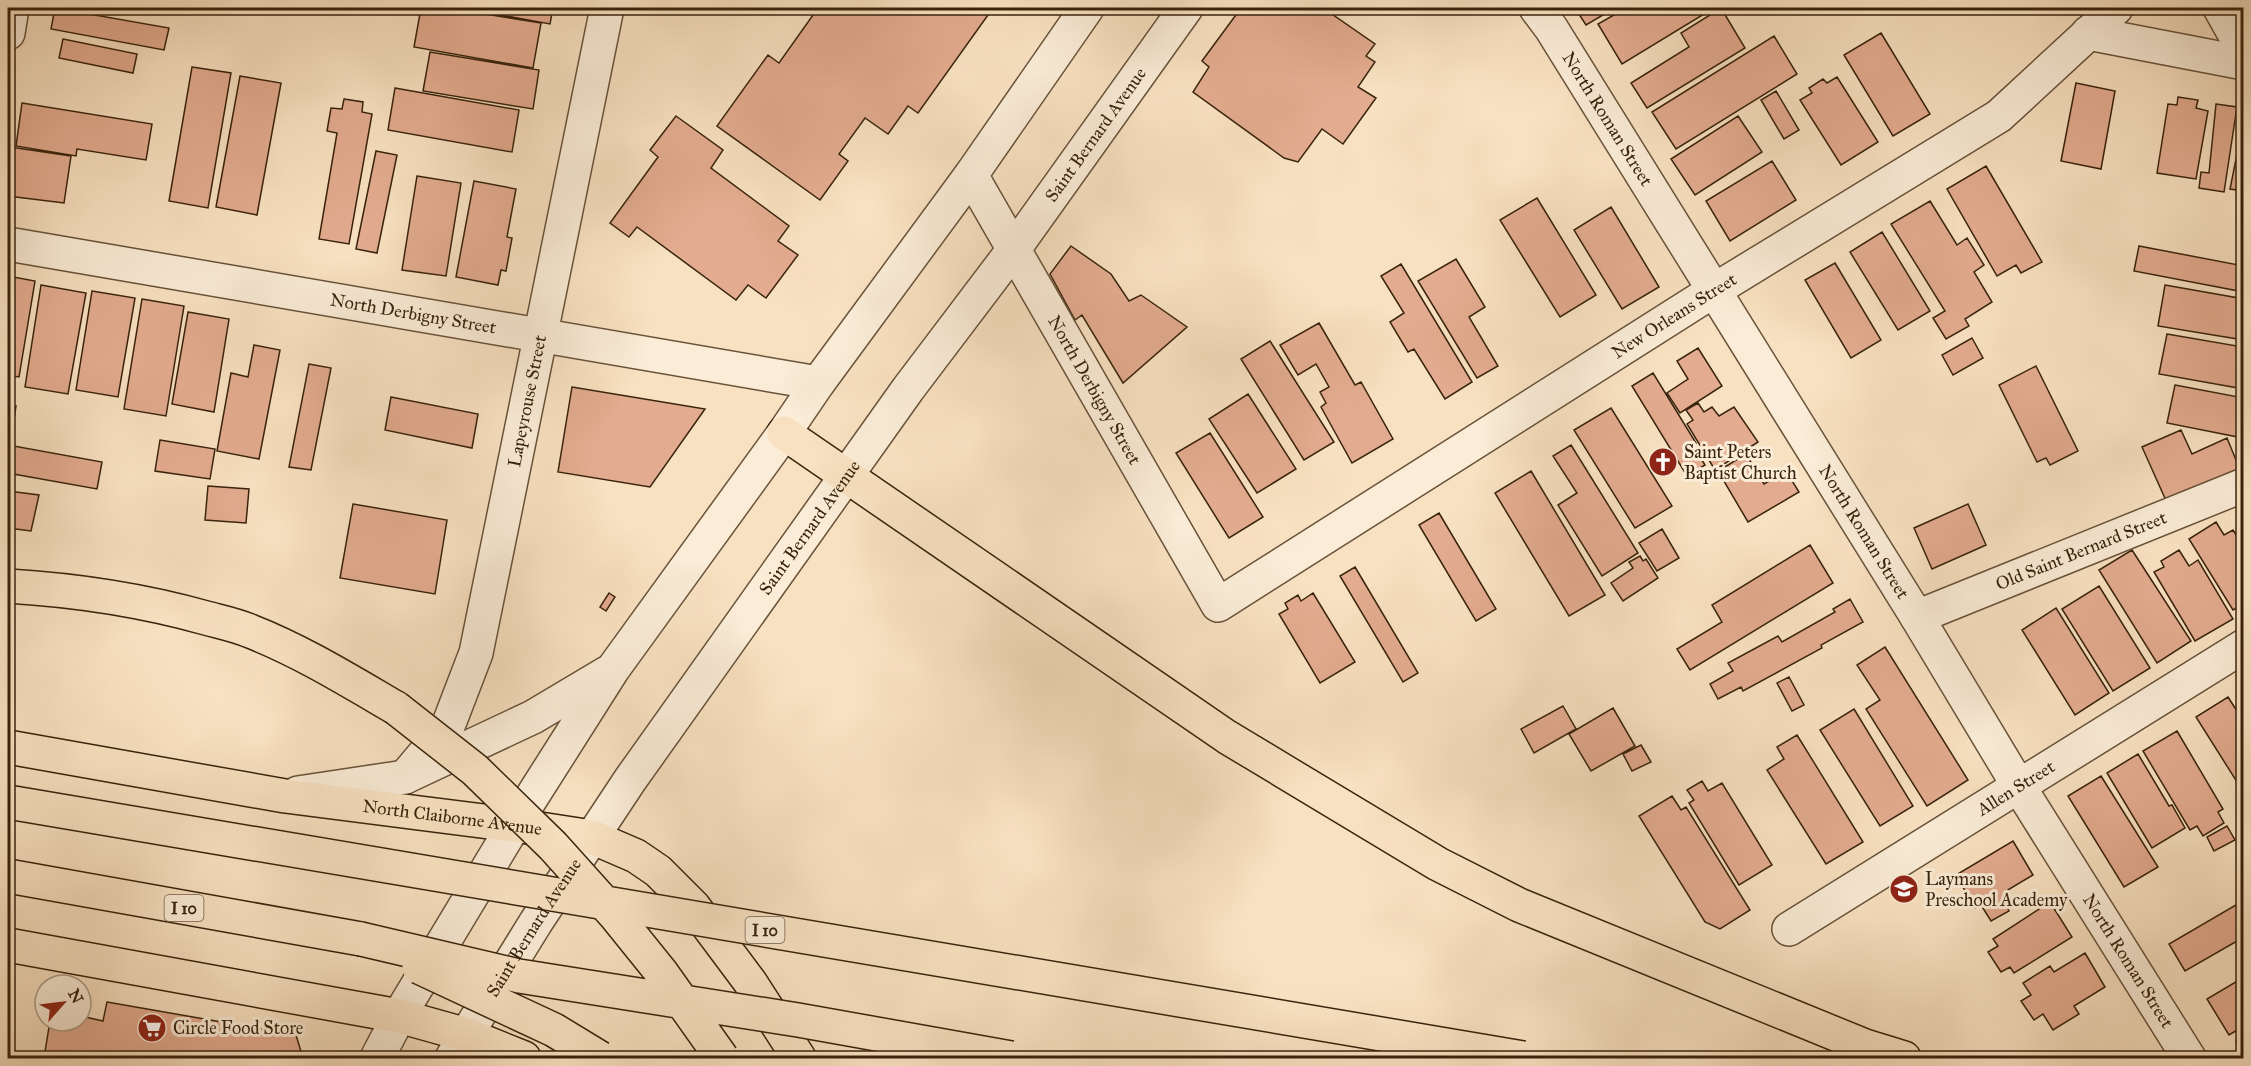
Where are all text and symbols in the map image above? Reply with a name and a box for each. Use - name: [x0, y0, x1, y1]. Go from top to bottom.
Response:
- street label: North Roman Street: [1557, 48, 1658, 191]
- street label: Saint Bernard Avenue: [1040, 63, 1151, 206]
- street label: New Orleans Street: [1608, 268, 1741, 363]
- street label: North Derbigny Street: [328, 288, 498, 339]
- street label: North Derbigny Street: [1043, 312, 1146, 469]
- street label: Lapeyrouse Street: [503, 333, 551, 469]
- place label: Saint Peters Baptist Church: [1684, 441, 1797, 484]
- church icon: Saint Peters Baptist Church: [1647, 446, 1679, 478]
- street label: Saint Bernard Avenue: [754, 456, 865, 599]
- street label: North Roman Street: [1814, 460, 1914, 603]
- street label: Old Saint Bernard Street: [1993, 506, 2170, 595]
- street label: Allen Street: [1972, 755, 2059, 821]
- street label: North Claiborne Avenue: [361, 795, 544, 840]
- street label: Saint Bernard Avenue: [482, 854, 586, 1001]
- place label: Laymans Preschool Academy: [1925, 868, 2068, 911]
- school or university icon: Laymans Preschool Academy: [1888, 873, 1920, 905]
- street label: North Roman Street: [2078, 890, 2179, 1032]
- road number: I 10: [164, 895, 204, 921]
- road number: I 10: [746, 917, 784, 943]
- north arrow: [33, 973, 93, 1033]
- text: N: [64, 986, 88, 1007]
- supermarket icon: Circle Food Store: [136, 1012, 168, 1044]
- place label: Circle Food Store: [173, 1017, 303, 1039]

